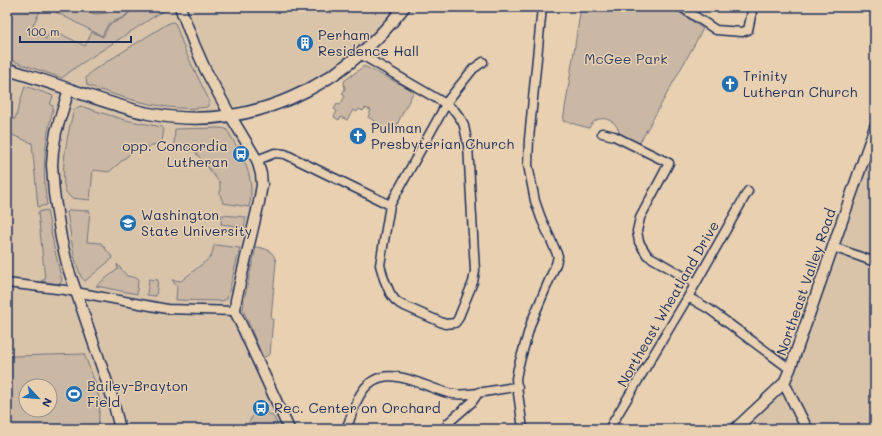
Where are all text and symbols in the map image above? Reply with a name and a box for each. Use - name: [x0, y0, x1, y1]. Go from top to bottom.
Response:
- scale bar: [20, 18, 131, 44]
- text: 100 m: [26, 23, 60, 39]
- place label: Perham Residence Hall: [318, 25, 419, 60]
- building icon: Perham Residence Hall: [295, 33, 315, 53]
- park label: McGee Park: [584, 49, 668, 68]
- place label: Trinity Lutheran Church: [743, 66, 858, 101]
- church icon: Trinity Lutheran Church: [720, 74, 740, 94]
- place label: Pullman Presbyterian Church: [371, 118, 514, 153]
- church icon: Pullman Presbyterian Church: [348, 126, 368, 146]
- place label: opp. Concordia Lutheran: [122, 136, 228, 171]
- bus stop icon: opp. Concordia Lutheran: [231, 144, 251, 164]
- place label: Washington State University: [141, 205, 252, 240]
- street label: Northeast Valley Road: [771, 206, 840, 358]
- school or university icon: Washington State University: [118, 213, 138, 233]
- street label: Northeast Wheatland Drive: [612, 217, 723, 390]
- place label: Bailey-Brayton Field: [87, 376, 188, 411]
- north arrow: [18, 378, 58, 418]
- sports icon: Bailey-Brayton Field: [64, 384, 84, 404]
- text: N: [39, 396, 56, 410]
- bus stop icon: Rec. Center on Orchard: [251, 398, 271, 418]
- place label: Rec. Center on Orchard: [274, 398, 441, 417]

